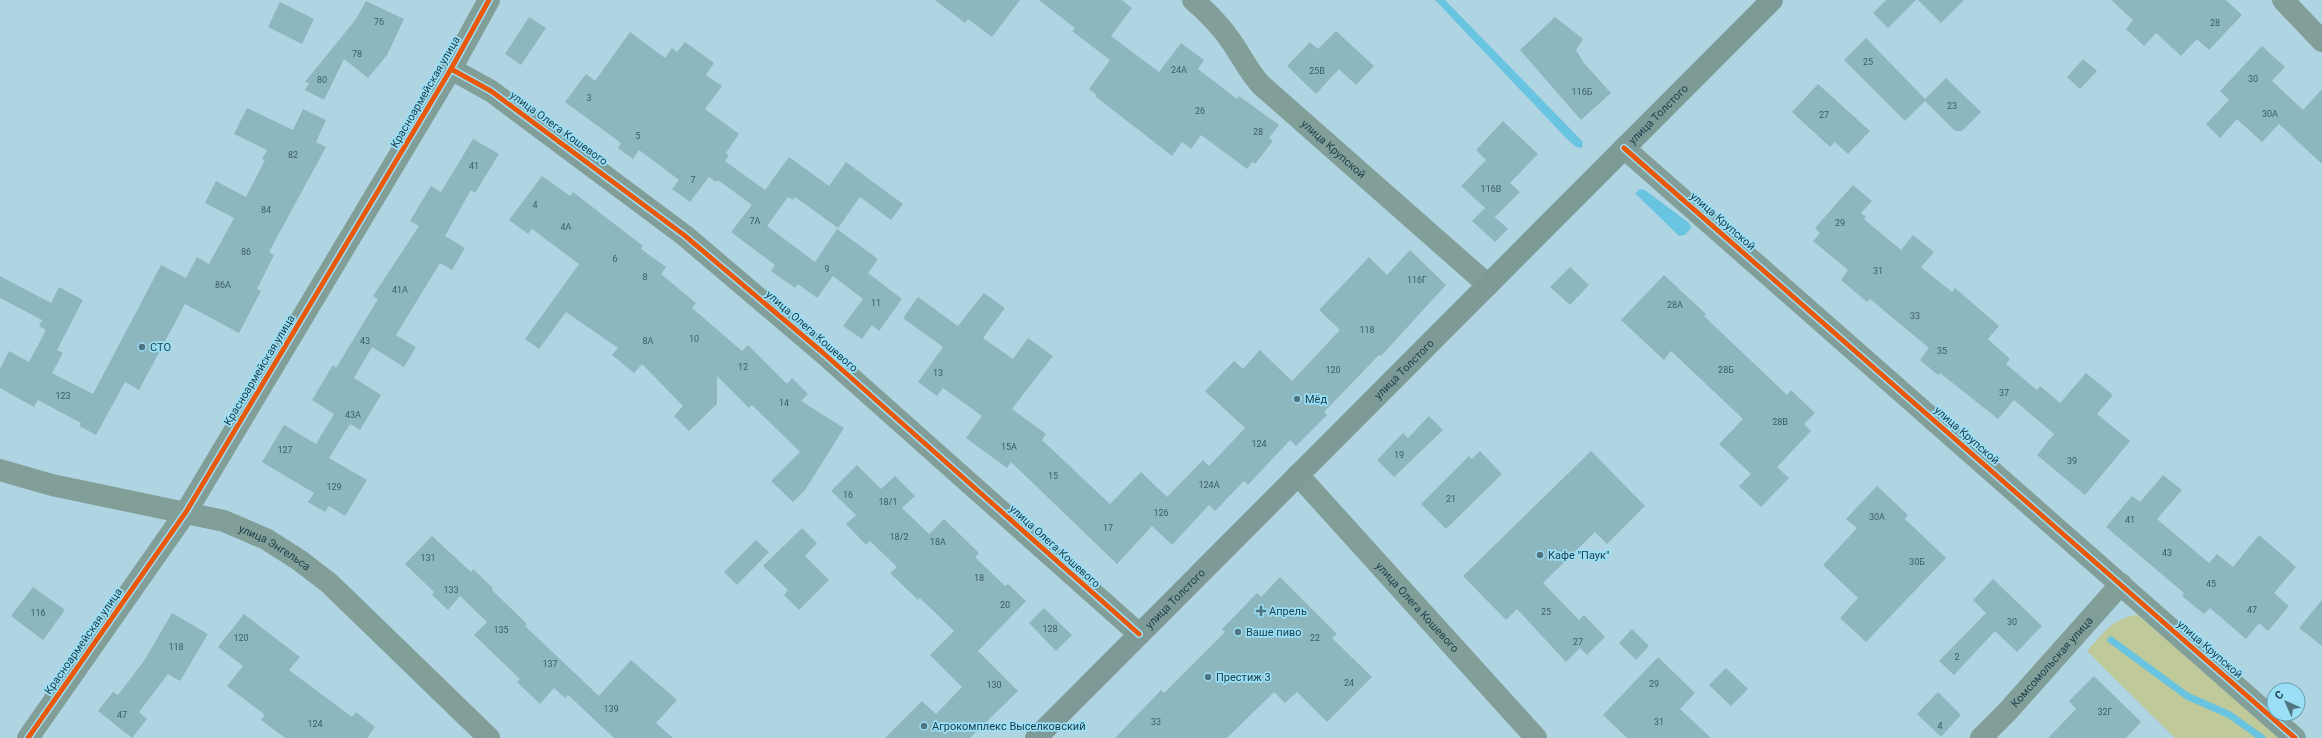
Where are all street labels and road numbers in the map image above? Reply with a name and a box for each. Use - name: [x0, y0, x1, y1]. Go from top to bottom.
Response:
- street label: Красноармейская улица: [388, 34, 463, 150]
- street label: улица Толстого: [1626, 82, 1691, 147]
- street label: улица Олега Кошевого: [507, 89, 610, 168]
- street label: улица Крупской: [1298, 117, 1368, 181]
- street label: улица Крупской: [1688, 190, 1758, 253]
- street label: улица Олега Кошевого: [763, 288, 860, 375]
- street label: Красноармейская улица: [221, 313, 298, 428]
- street label: улица Толстого: [1372, 337, 1437, 402]
- street label: улица Крупской: [1932, 404, 2002, 467]
- street label: улица Олега Кошевого: [1007, 502, 1103, 590]
- street label: улица Энгельса: [236, 522, 313, 573]
- street label: улица Олега Кошевого: [1373, 559, 1461, 655]
- street label: улица Толстого: [1143, 566, 1208, 632]
- street label: Красноармейская улица: [42, 586, 125, 697]
- street label: Комсомольская улица: [2008, 614, 2096, 710]
- street label: улица Крупской: [2175, 618, 2245, 681]

